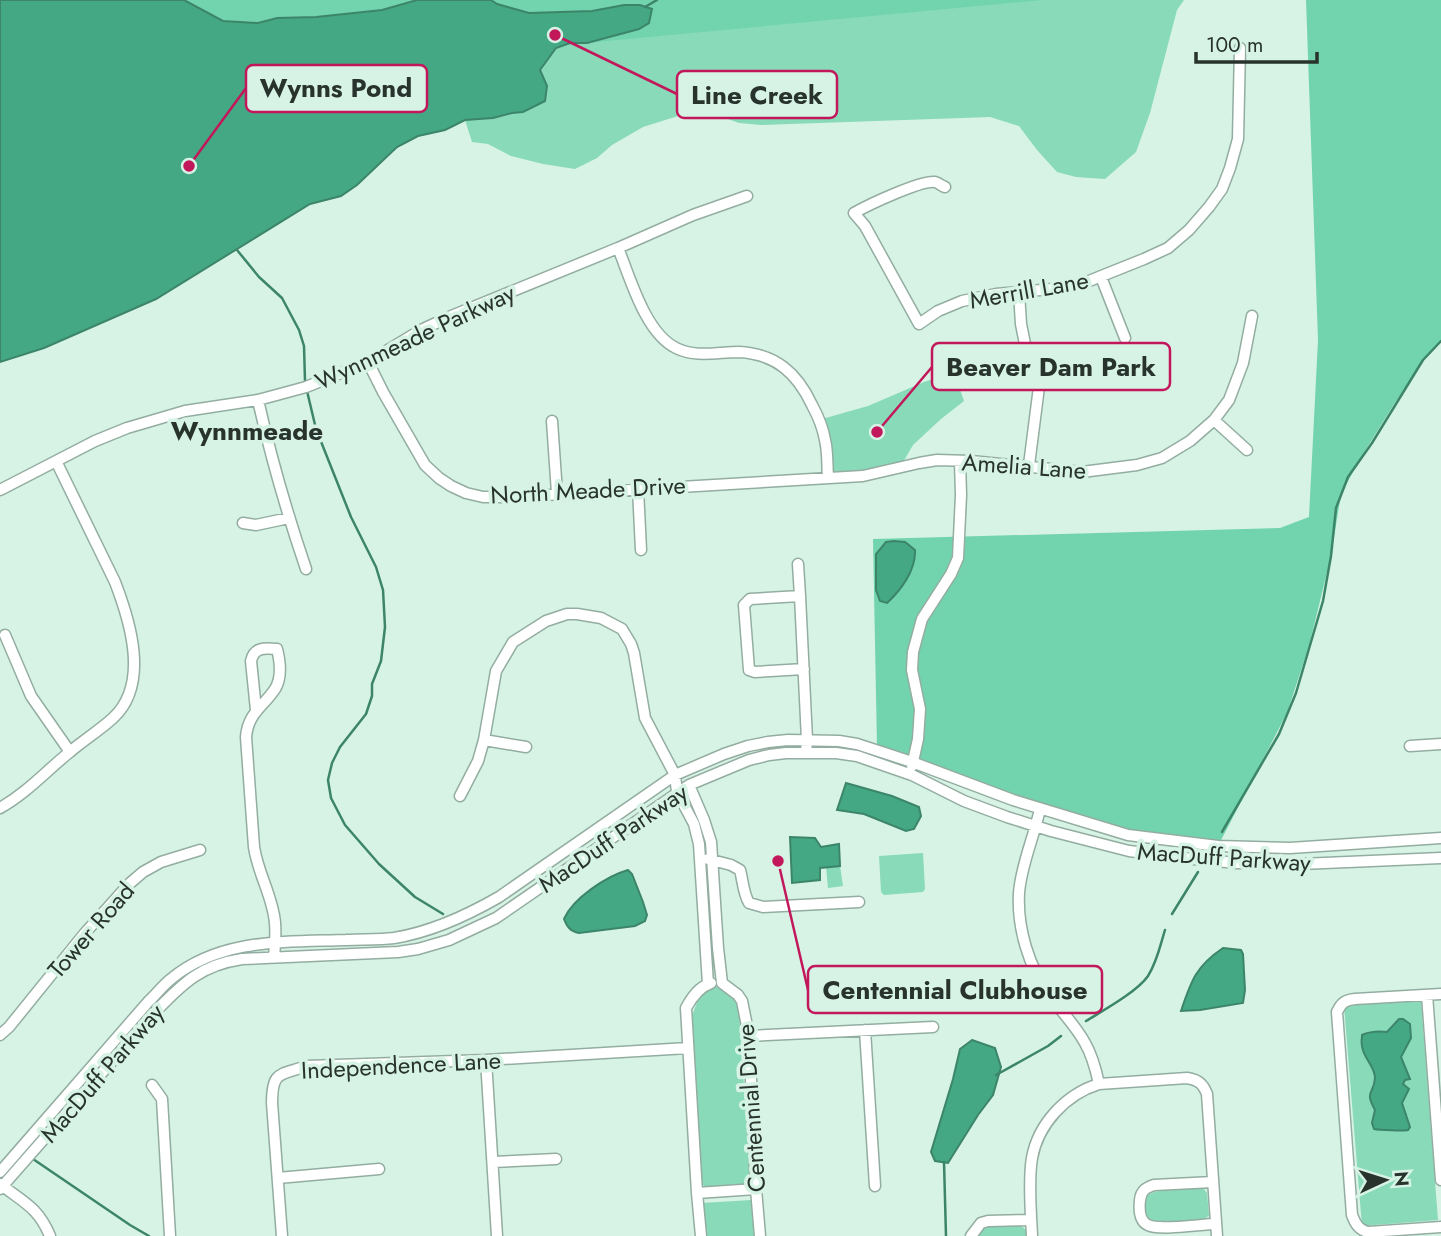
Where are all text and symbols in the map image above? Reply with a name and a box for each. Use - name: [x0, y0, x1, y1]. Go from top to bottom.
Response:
- scale bar: [1196, 21, 1317, 65]
- text: 100 m: [1206, 30, 1263, 60]
- callout: Wynns Pond: [246, 65, 427, 112]
- text: Wynns Pond: [260, 69, 412, 107]
- callout: Line Creek: [677, 71, 837, 118]
- text: Line Creek: [691, 76, 823, 114]
- street label: Merrill Lane: [967, 262, 1091, 318]
- street label: Wynnmeade Parkway: [309, 275, 521, 399]
- callout: Beaver Dam Park: [932, 343, 1170, 390]
- text: Beaver Dam Park: [946, 348, 1156, 386]
- district label: Wynnmeade: [171, 412, 323, 450]
- street label: Amelia Lane: [961, 444, 1087, 488]
- street label: North Meade Drive: [489, 467, 687, 513]
- street label: MacDuff Parkway: [531, 775, 695, 901]
- street label: MacDuff Parkway: [1136, 833, 1312, 881]
- street label: Tower Road: [39, 874, 143, 986]
- callout: Centennial Clubhouse: [808, 966, 1102, 1013]
- text: Centennial Clubhouse: [822, 971, 1088, 1009]
- street label: MacDuff Parkway: [32, 996, 172, 1150]
- street label: Centennial Drive: [728, 1023, 774, 1193]
- street label: Independence Lane: [300, 1042, 502, 1088]
- north arrow: [1350, 1145, 1420, 1215]
- text: N: [1387, 1170, 1415, 1187]

